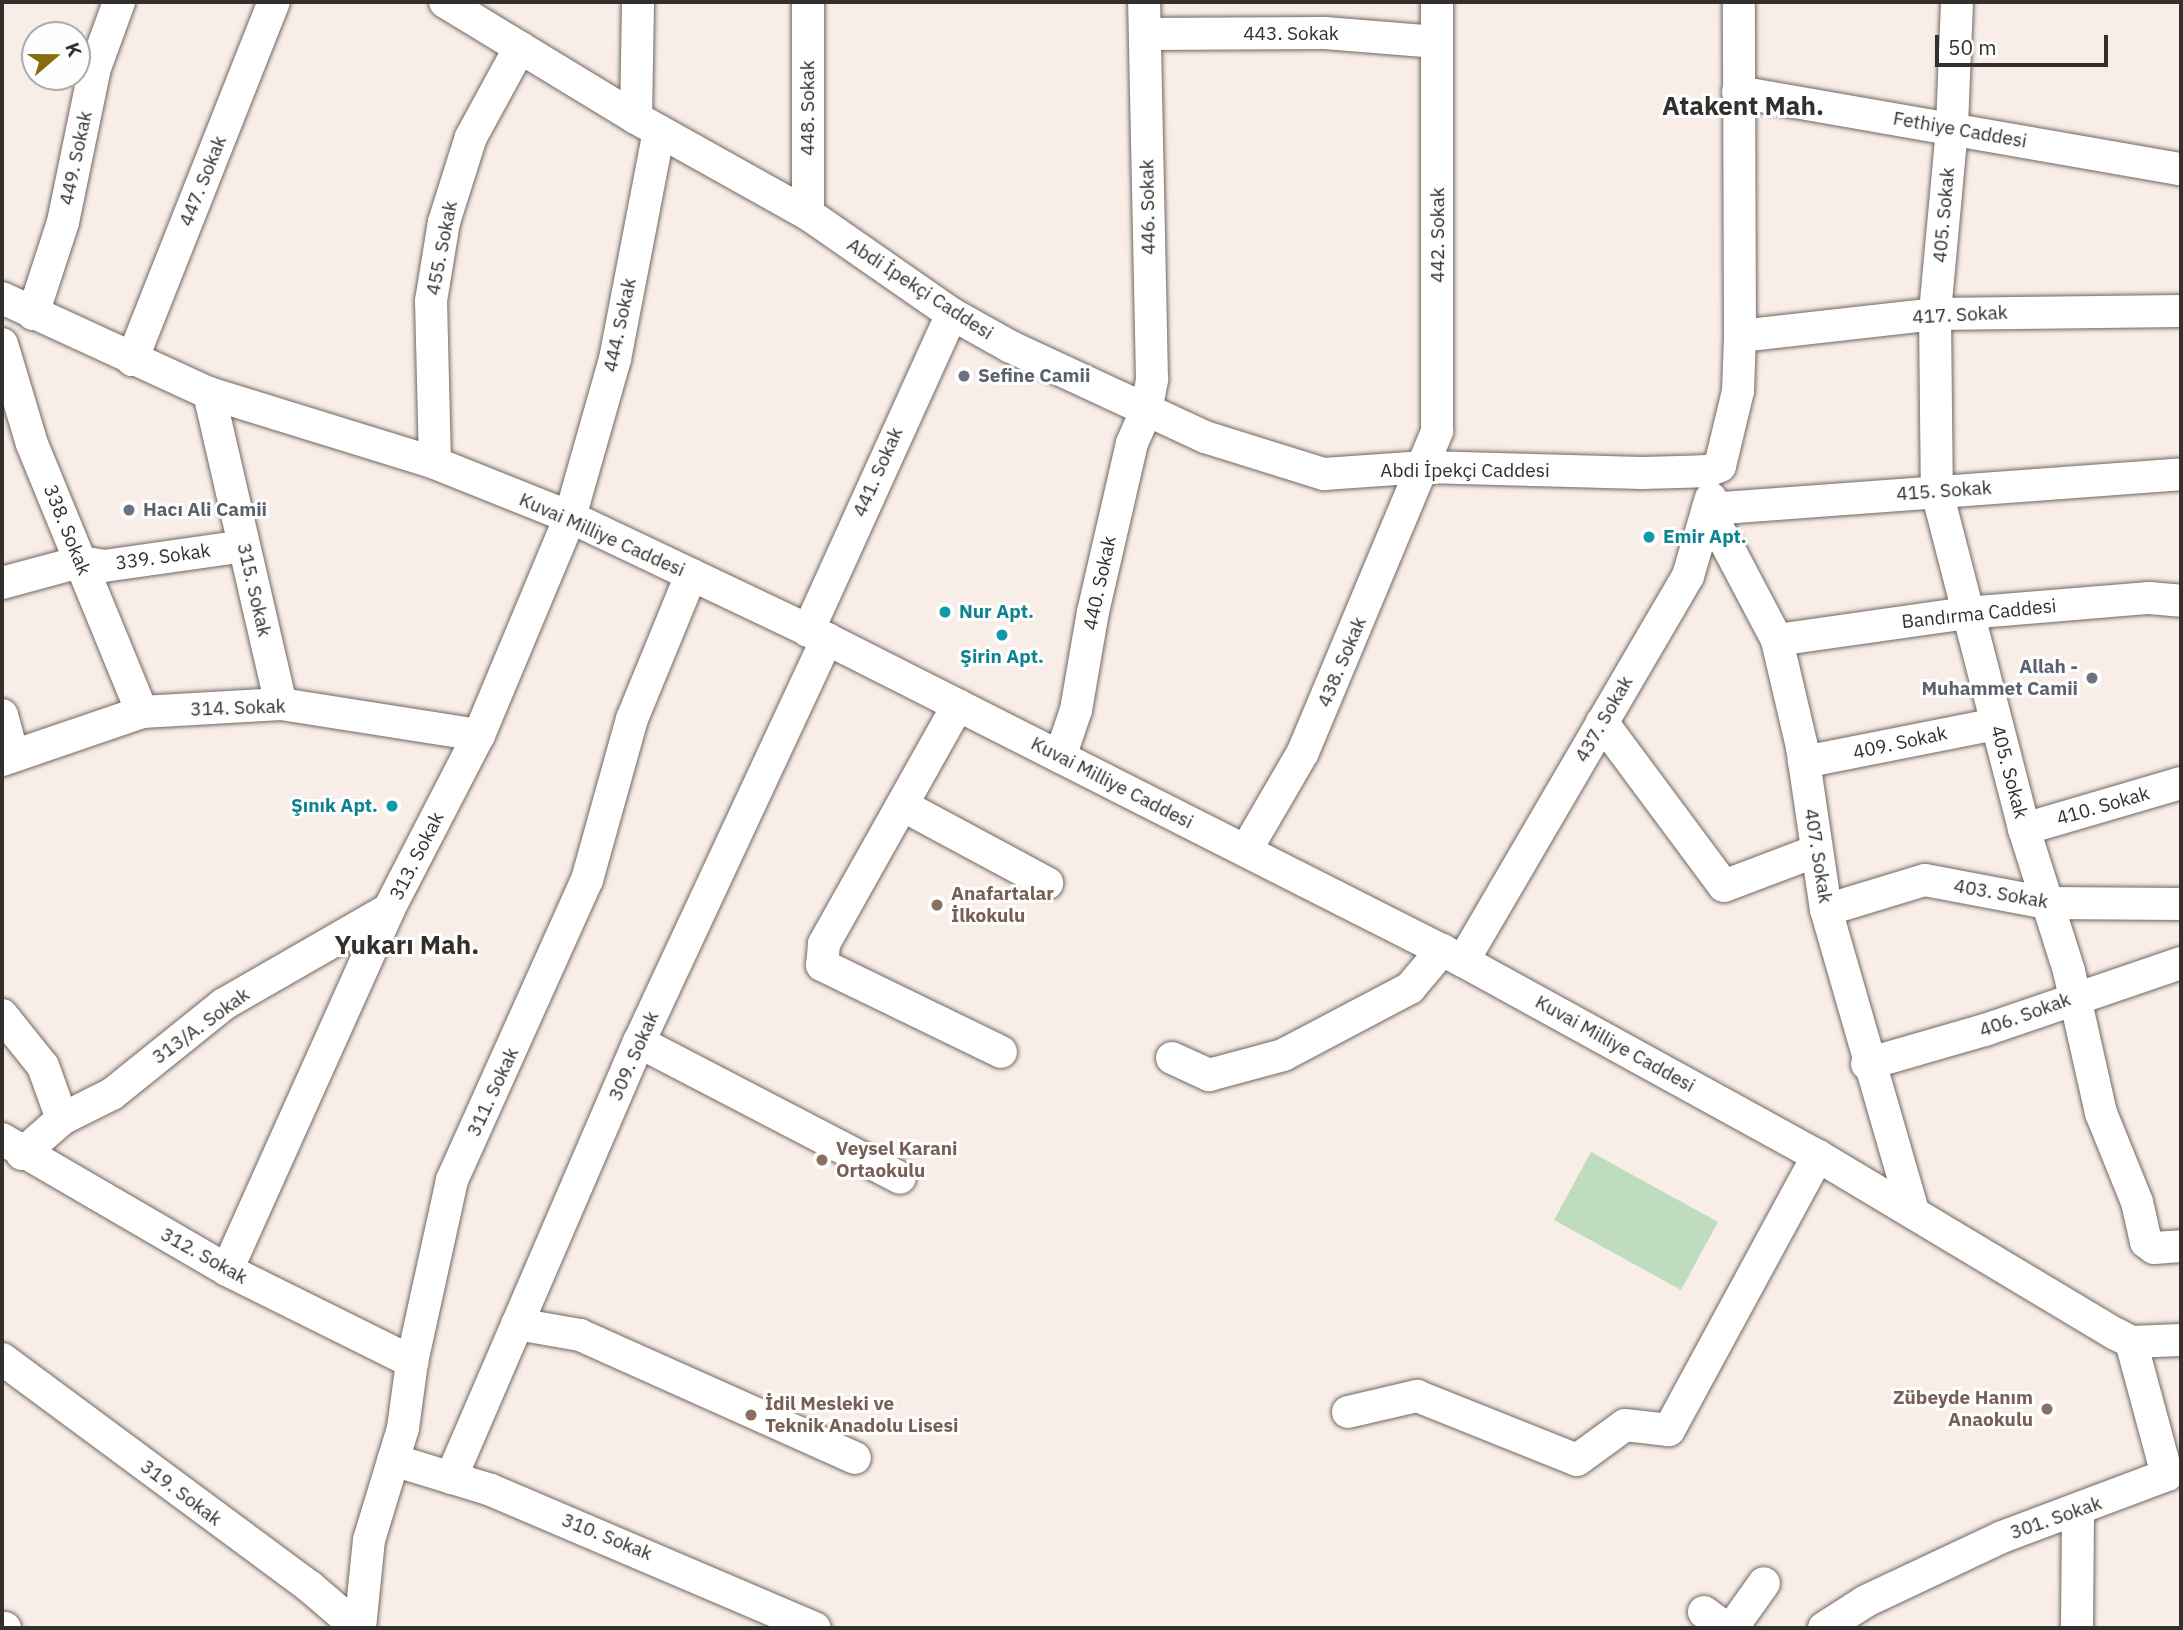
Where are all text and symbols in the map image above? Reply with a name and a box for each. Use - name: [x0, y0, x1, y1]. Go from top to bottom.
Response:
- north arrow: [21, 21, 91, 91]
- scale bar: [1938, 21, 2111, 65]
- street label: 443. Sokak: [1243, 23, 1339, 45]
- text: 50 m: [1948, 33, 1997, 61]
- text: K: [60, 39, 87, 60]
- street label: 448. Sokak: [797, 60, 819, 156]
- district label: Atakent Mah.: [1662, 90, 1824, 122]
- street label: Fethiye Caddesi: [1891, 107, 2029, 153]
- street label: 449. Sokak: [55, 109, 97, 207]
- street label: 447. Sokak: [175, 132, 231, 230]
- street label: 446. Sokak: [1136, 159, 1160, 255]
- street label: 405. Sokak: [1928, 166, 1960, 264]
- street label: 442. Sokak: [1427, 187, 1449, 283]
- street label: 455. Sokak: [422, 199, 462, 297]
- street label: Abdi İpekçi Caddesi: [843, 233, 997, 345]
- street label: 444. Sokak: [599, 276, 641, 374]
- street label: 417. Sokak: [1912, 301, 2008, 329]
- place label: Sefine Camii: [978, 365, 1090, 387]
- marker: Sefine Camii: [956, 368, 972, 384]
- street label: 441. Sokak: [848, 424, 908, 520]
- street label: Abdi İpekçi Caddesi: [1380, 460, 1550, 482]
- street label: 415. Sokak: [1896, 476, 1992, 506]
- street label: 338. Sokak: [39, 481, 95, 579]
- street label: Kuvai Milliye Caddesi: [516, 488, 688, 582]
- place label: Hacı Ali Camii: [143, 499, 267, 521]
- marker: Hacı Ali Camii: [121, 502, 137, 518]
- place label: Emir Apt.: [1663, 526, 1747, 548]
- marker: Emir Apt.: [1641, 529, 1657, 545]
- street label: 440. Sokak: [1079, 534, 1121, 632]
- street label: 339. Sokak: [114, 539, 212, 575]
- street label: 315. Sokak: [232, 541, 276, 639]
- street label: Bandırma Caddesi: [1900, 595, 2058, 633]
- place label: Nur Apt.: [959, 601, 1034, 623]
- marker: Nur Apt.: [937, 604, 953, 620]
- street label: 438. Sokak: [1313, 614, 1371, 710]
- marker: Şirin Apt.: [994, 627, 1010, 643]
- place label: Şirin Apt.: [960, 646, 1044, 668]
- place label: Allah - Muhammet Camii: [1922, 656, 2078, 700]
- marker: Allah - Muhammet Camii: [2084, 670, 2100, 686]
- street label: 437. Sokak: [1570, 672, 1638, 766]
- street label: 314. Sokak: [190, 695, 286, 721]
- street label: 409. Sokak: [1851, 722, 1949, 764]
- street label: 405. Sokak: [1986, 723, 2032, 821]
- street label: Kuvai Milliye Caddesi: [1027, 732, 1197, 834]
- street label: 410. Sokak: [2054, 782, 2152, 830]
- place label: Şınık Apt.: [291, 795, 378, 817]
- marker: Şınık Apt.: [384, 798, 400, 814]
- street label: 407. Sokak: [1799, 807, 1837, 905]
- street label: 313. Sokak: [385, 808, 449, 904]
- street label: 403. Sokak: [1952, 874, 2050, 914]
- place label: Anafartalar İlkokulu: [951, 883, 1054, 927]
- marker: Anafartalar İlkokulu: [929, 897, 945, 913]
- district label: Yukarı Mah.: [335, 929, 479, 961]
- street label: 313/A. Sokak: [148, 983, 254, 1069]
- street label: 406. Sokak: [1976, 988, 2074, 1042]
- street label: Kuvai Milliye Caddesi: [1531, 991, 1699, 1097]
- street label: 309. Sokak: [604, 1008, 664, 1104]
- street label: 311. Sokak: [462, 1044, 524, 1140]
- place label: Veysel Karani Ortaokulu: [836, 1138, 958, 1182]
- marker: Veysel Karani Ortaokulu: [814, 1152, 830, 1168]
- street label: 312. Sokak: [157, 1223, 251, 1289]
- place label: Zübeyde Hanım Anaokulu: [1893, 1387, 2033, 1431]
- place label: İdil Mesleki ve Teknik Anadolu Lisesi: [765, 1393, 958, 1437]
- marker: Zübeyde Hanım Anaokulu: [2039, 1401, 2055, 1417]
- marker: İdil Mesleki ve Teknik Anadolu Lisesi: [743, 1407, 759, 1423]
- street label: 319. Sokak: [136, 1455, 226, 1531]
- street label: 301. Sokak: [2007, 1492, 2105, 1544]
- street label: 310. Sokak: [558, 1509, 656, 1565]

